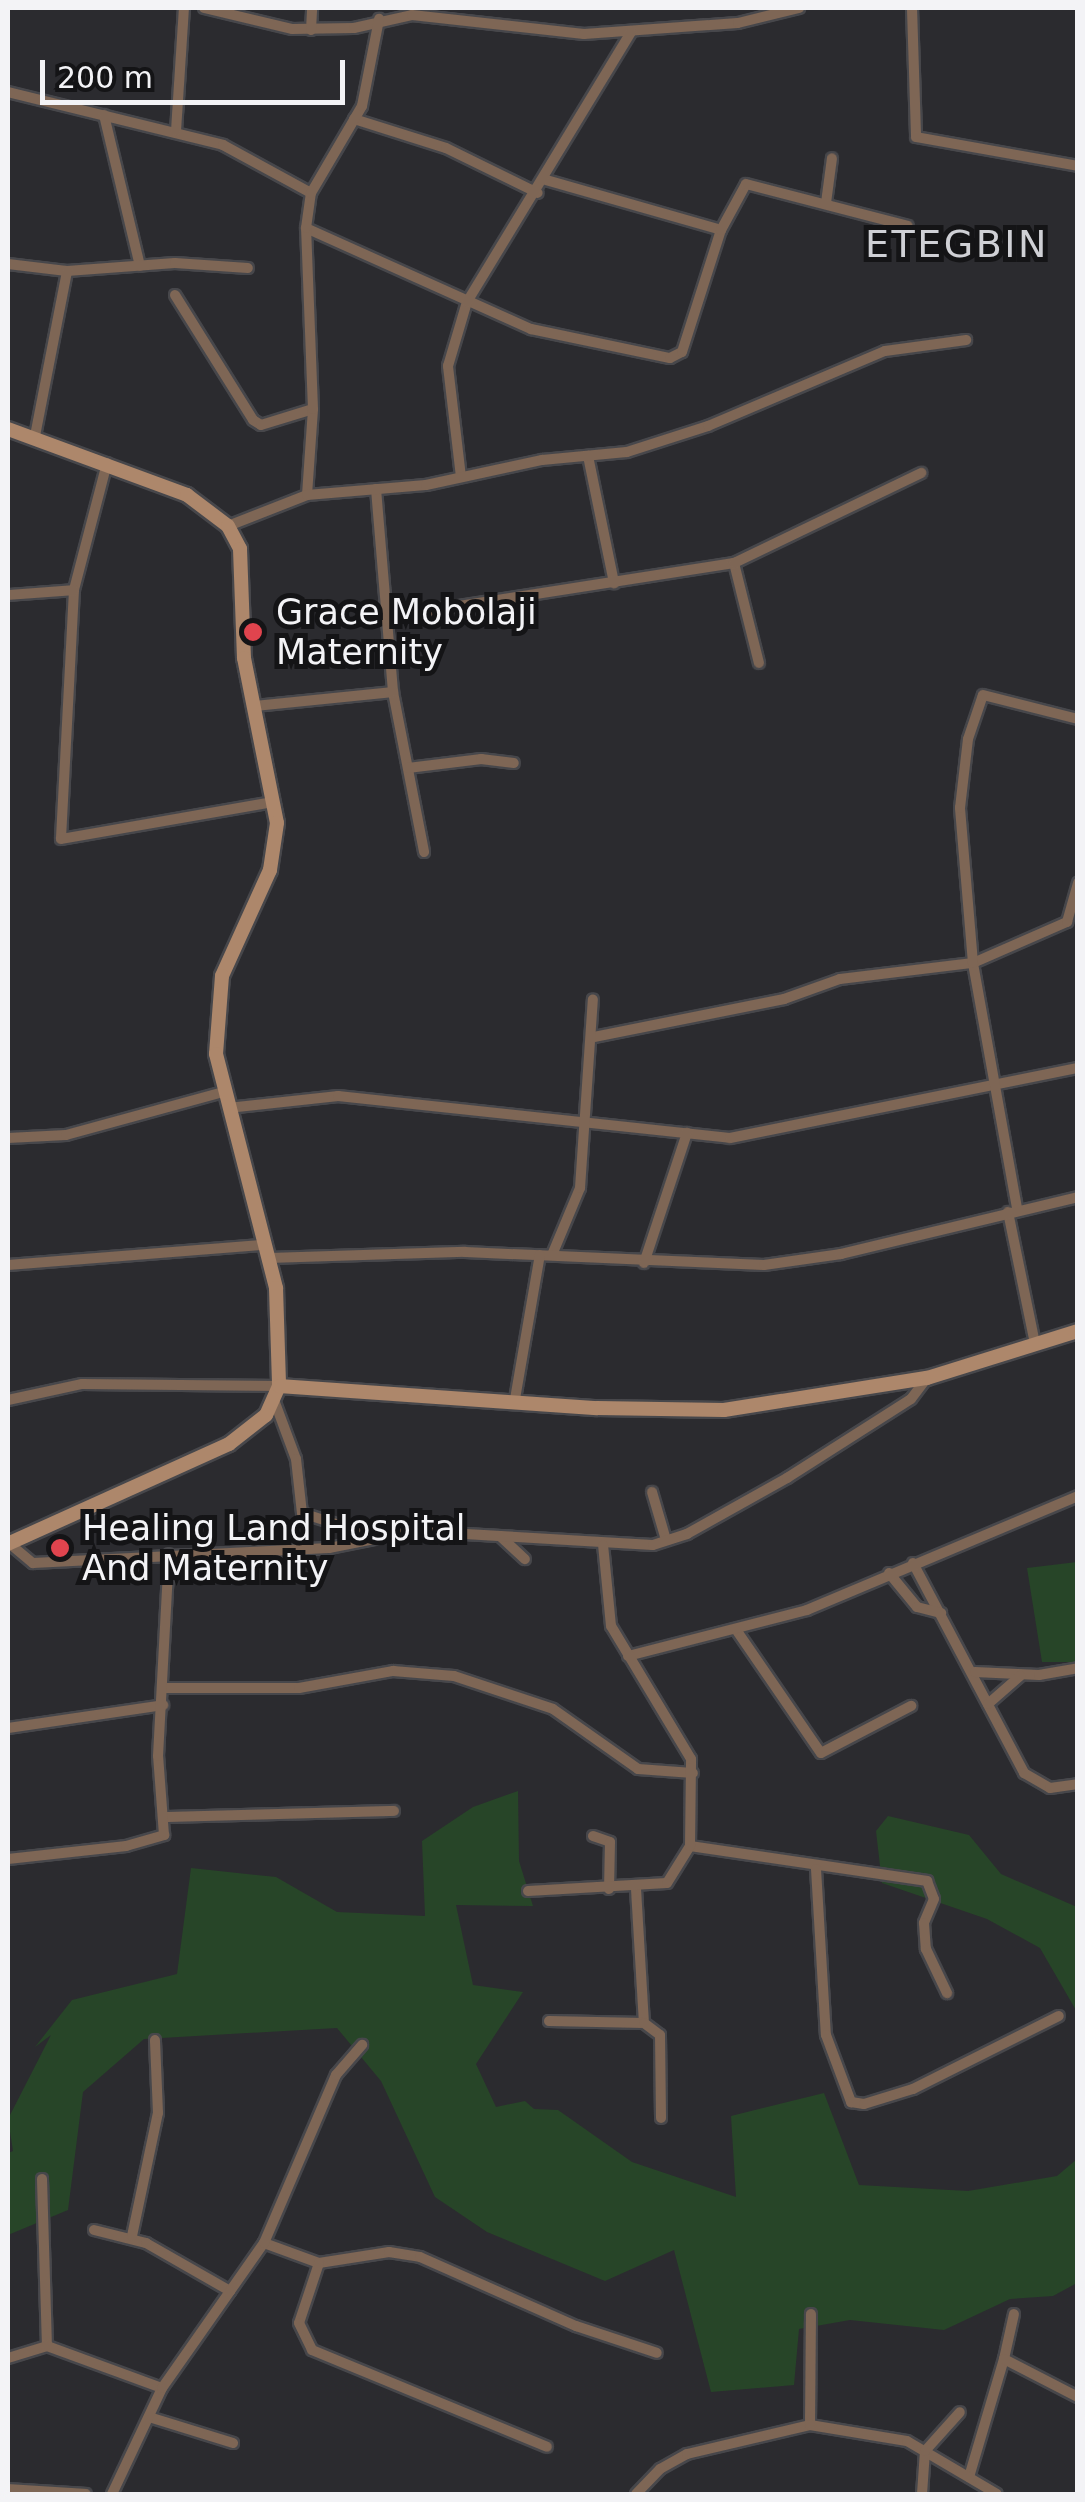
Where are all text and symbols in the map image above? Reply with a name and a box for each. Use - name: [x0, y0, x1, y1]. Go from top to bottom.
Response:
- scale bar: [45, 40, 350, 102]
- text: 200 m: [57, 60, 153, 95]
- district label: ETEGBIN: [865, 222, 1049, 268]
- place label: Grace Mobolaji Maternity: [276, 591, 537, 673]
- marker: Grace Mobolaji Maternity: [240, 619, 266, 645]
- place label: Healing Land Hospital And Maternity: [82, 1507, 466, 1589]
- marker: Healing Land Hospital And Maternity: [47, 1535, 73, 1561]

